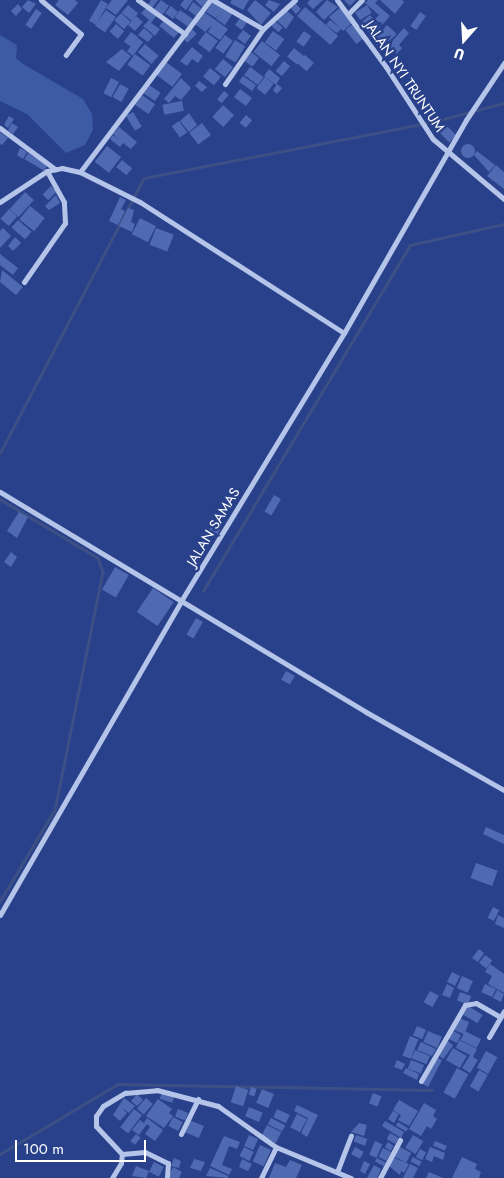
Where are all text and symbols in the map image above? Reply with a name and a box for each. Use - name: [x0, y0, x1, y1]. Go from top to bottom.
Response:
- north arrow: [439, 15, 489, 65]
- street label: JALAN NYI TRUNTUM: [362, 17, 448, 135]
- text: U: [451, 43, 467, 65]
- street label: JALAN SAMAS: [183, 485, 243, 569]
- scale bar: [18, 1130, 149, 1162]
- text: 100 m: [23, 1138, 64, 1160]

